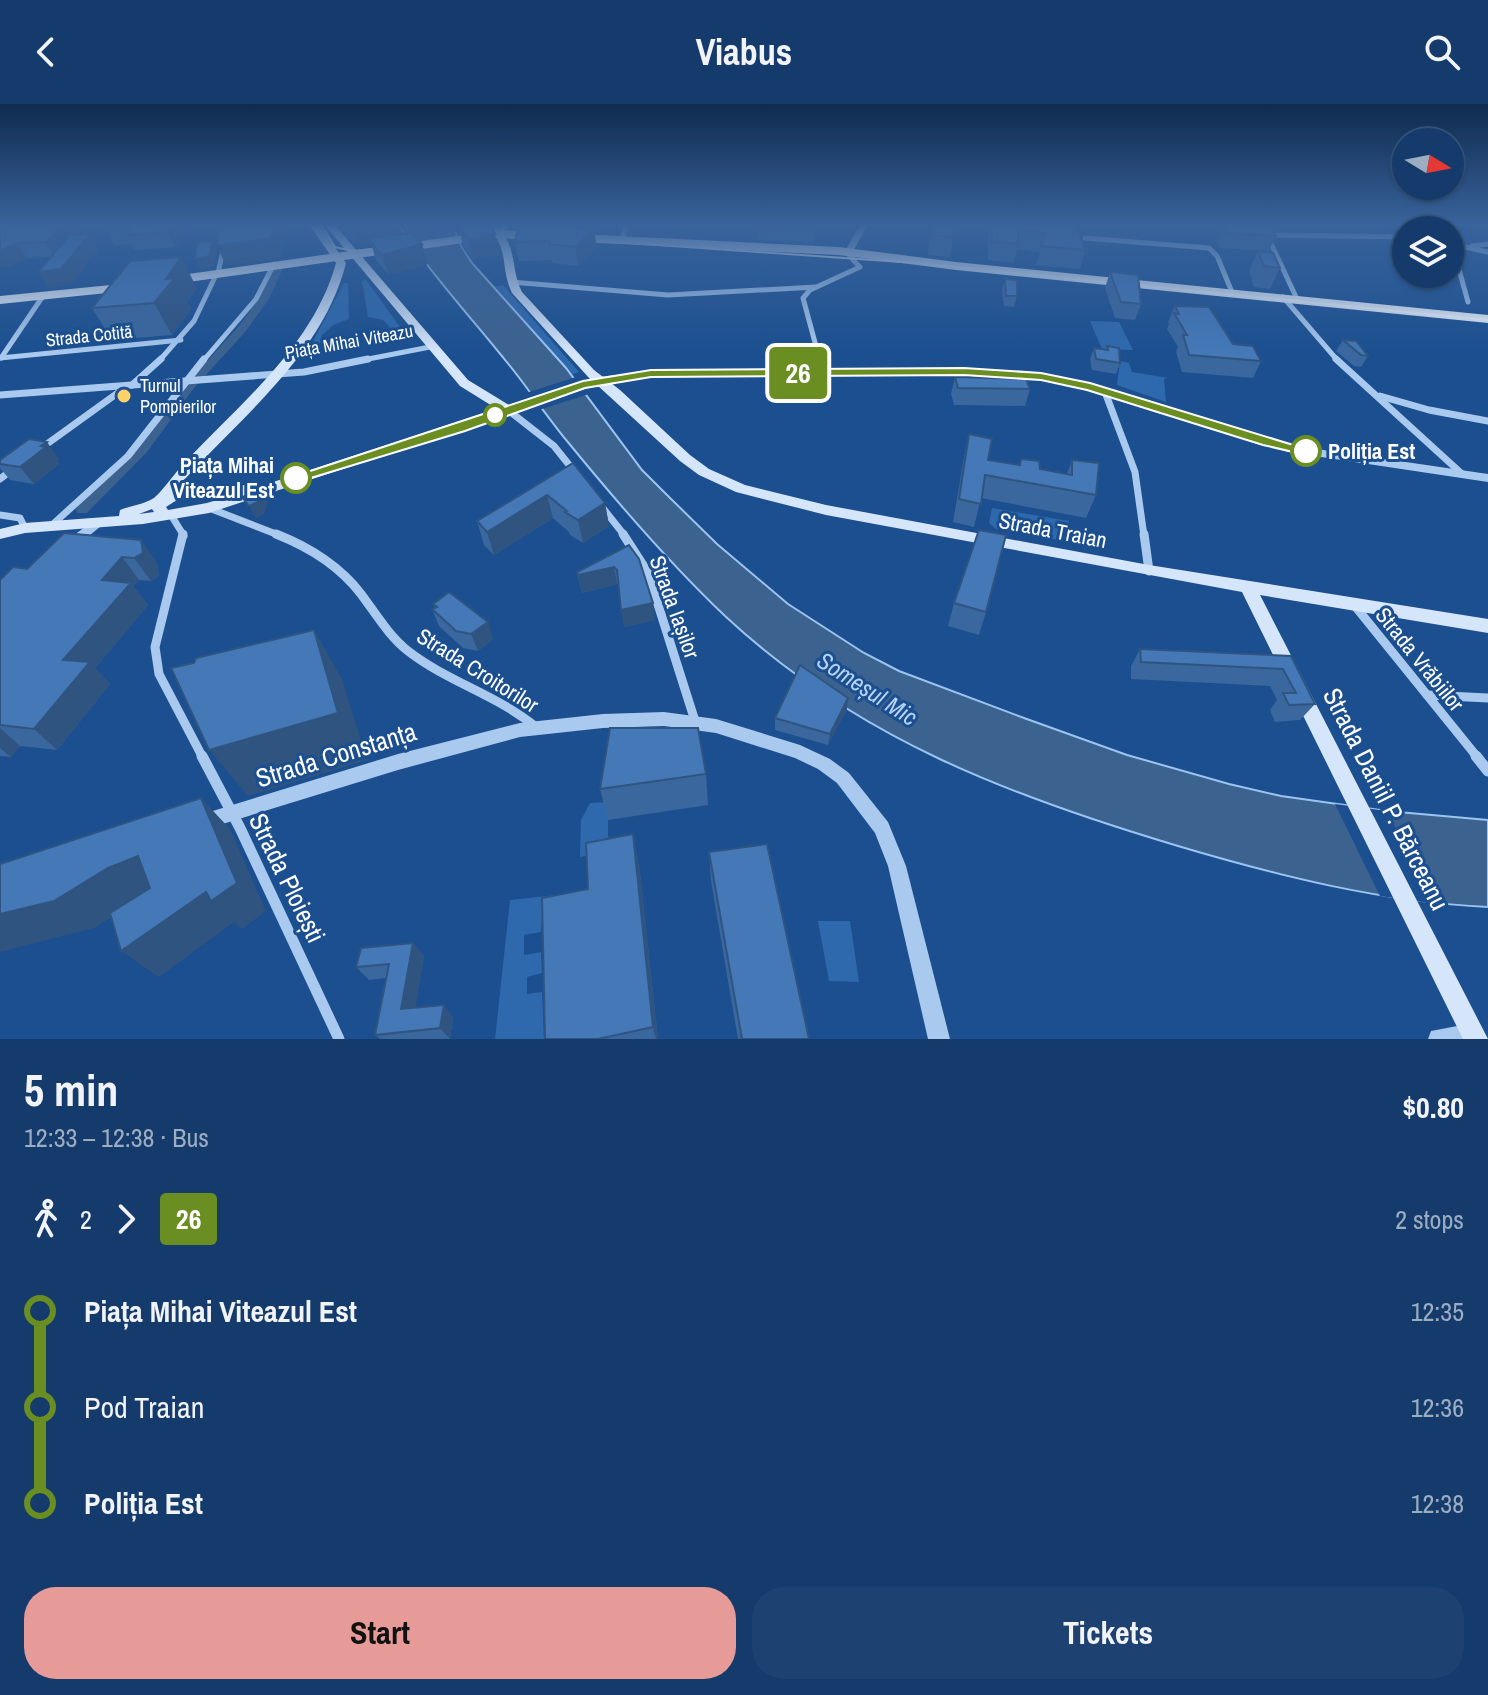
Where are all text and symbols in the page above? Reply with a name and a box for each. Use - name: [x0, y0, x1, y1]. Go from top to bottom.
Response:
- text: Viabus: [696, 28, 792, 76]
- icon: back: [24, 30, 68, 74]
- icon: search: [1420, 30, 1464, 74]
- north arrow: [1392, 128, 1464, 200]
- map controls: [1392, 128, 1464, 288]
- button: layers: [1392, 216, 1464, 288]
- street label: Piața Mihai Viteazu: [283, 318, 415, 365]
- street label: Strada Cotită: [44, 319, 134, 352]
- line badge: 26: [762, 347, 834, 399]
- text: 26: [785, 354, 811, 392]
- place label: Turnul Pompierilor: [140, 373, 216, 419]
- marker: Turnul Pompierilor: [115, 387, 133, 405]
- unlabelled marker: [484, 404, 506, 426]
- marker: Poliția Est: [1291, 436, 1321, 466]
- place label: Poliția Est: [1328, 436, 1415, 466]
- place label: Piața Mihai Viteazul Est: [173, 450, 274, 505]
- marker: Piața Mihai Viteazul Est: [281, 463, 311, 493]
- street label: Strada Traian: [996, 505, 1110, 555]
- street label: Strada Iașilor: [643, 551, 707, 663]
- street label: Strada Vrăbiilor: [1369, 601, 1471, 717]
- street label: Strada Croitorilor: [411, 621, 545, 719]
- water label: Someșul Mic: [811, 644, 924, 733]
- street label: Strada Daniil P. Bărceanu: [1315, 682, 1458, 916]
- street label: Strada Constanța: [251, 713, 420, 796]
- street label: Strada Ploiești: [241, 807, 334, 948]
- text: 5 min: [24, 1060, 118, 1120]
- text: $0.80: [1402, 1087, 1464, 1127]
- text: 12:33 – 12:38 · Bus: [24, 1120, 209, 1155]
- icon: walk: [24, 1197, 68, 1241]
- icon: forward: [104, 1197, 148, 1241]
- text: 26: [176, 1200, 201, 1238]
- text: 2: [80, 1202, 92, 1237]
- text: 2 stops: [1395, 1202, 1464, 1237]
- text: Piața Mihai Viteazul Est: [84, 1291, 357, 1331]
- text: 12:35: [1411, 1294, 1464, 1329]
- text: Pod Traian: [84, 1387, 204, 1427]
- text: 12:36: [1411, 1390, 1464, 1425]
- text: Poliția Est: [84, 1483, 203, 1523]
- text: 12:38: [1411, 1486, 1464, 1521]
- button: Start: [24, 1587, 736, 1679]
- button: Tickets: [752, 1587, 1464, 1679]

